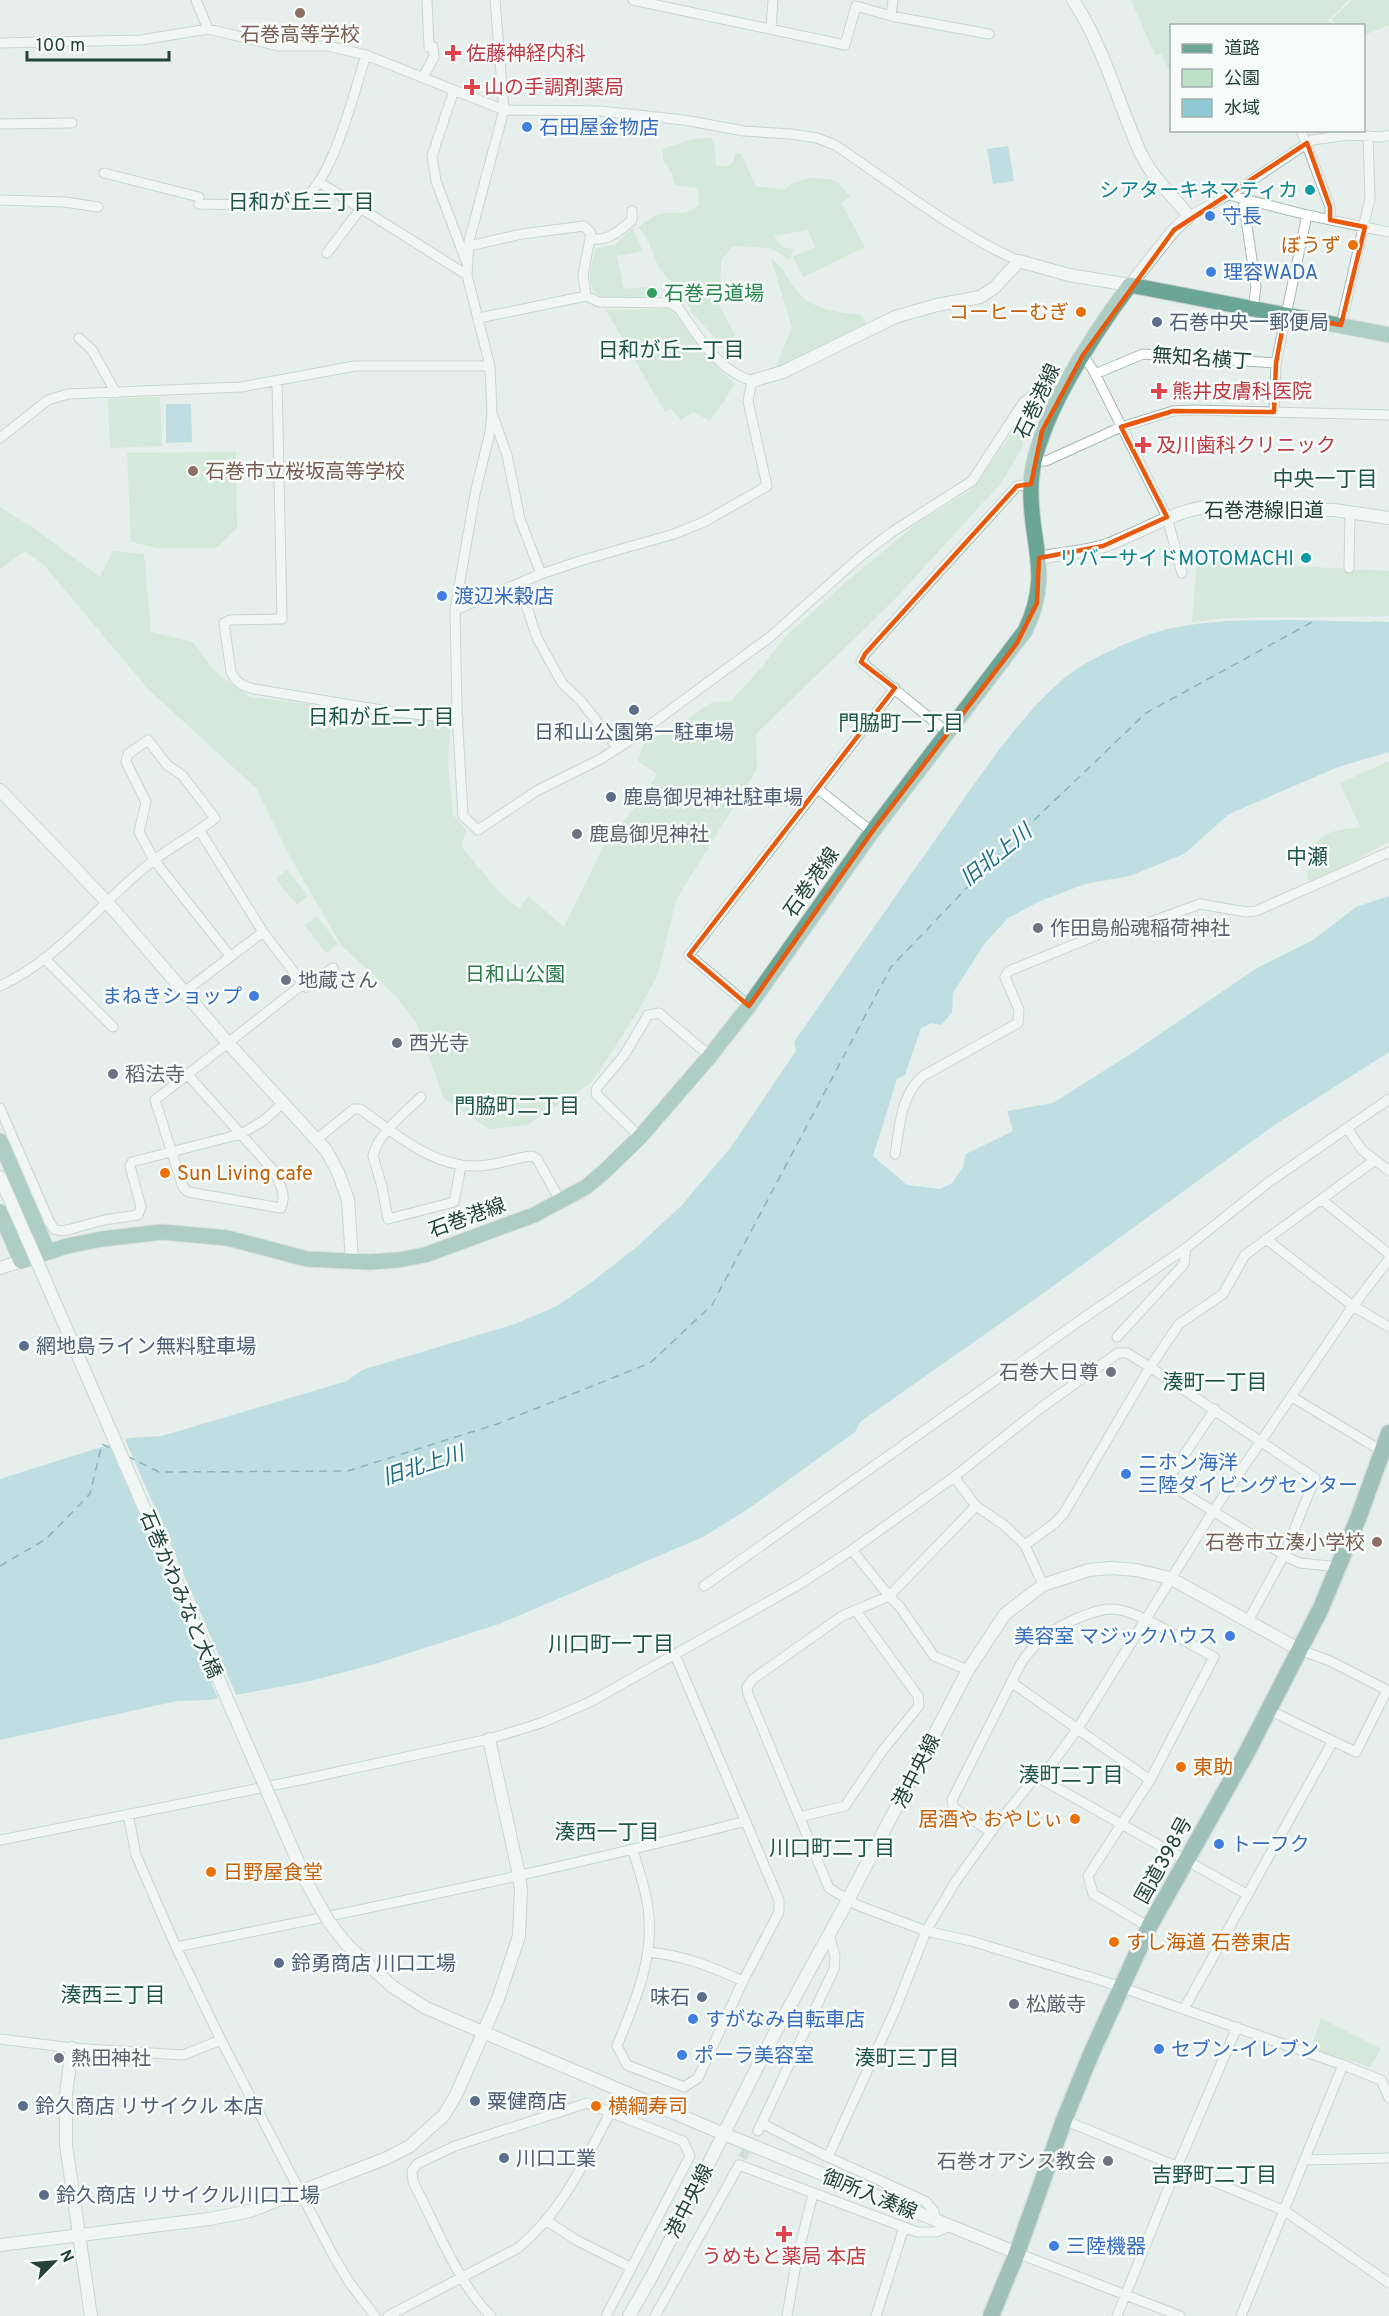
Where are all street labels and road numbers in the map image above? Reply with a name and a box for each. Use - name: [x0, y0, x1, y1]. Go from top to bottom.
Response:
- street label: 無知名横丁: [1151, 344, 1253, 376]
- street label: 石巻港線: [1010, 360, 1067, 444]
- street label: 石巻港線旧道: [1204, 499, 1324, 525]
- street label: 石巻港線: [779, 843, 846, 923]
- street label: 石巻港線: [426, 1193, 510, 1245]
- street label: 石巻かわみなと大橋: [132, 1507, 226, 1683]
- street label: 港中央線: [888, 1730, 948, 1813]
- street label: 国道398号: [1130, 1813, 1199, 1909]
- street label: 港中央線: [661, 2160, 721, 2243]
- street label: 御所入湊線: [818, 2165, 920, 2227]

